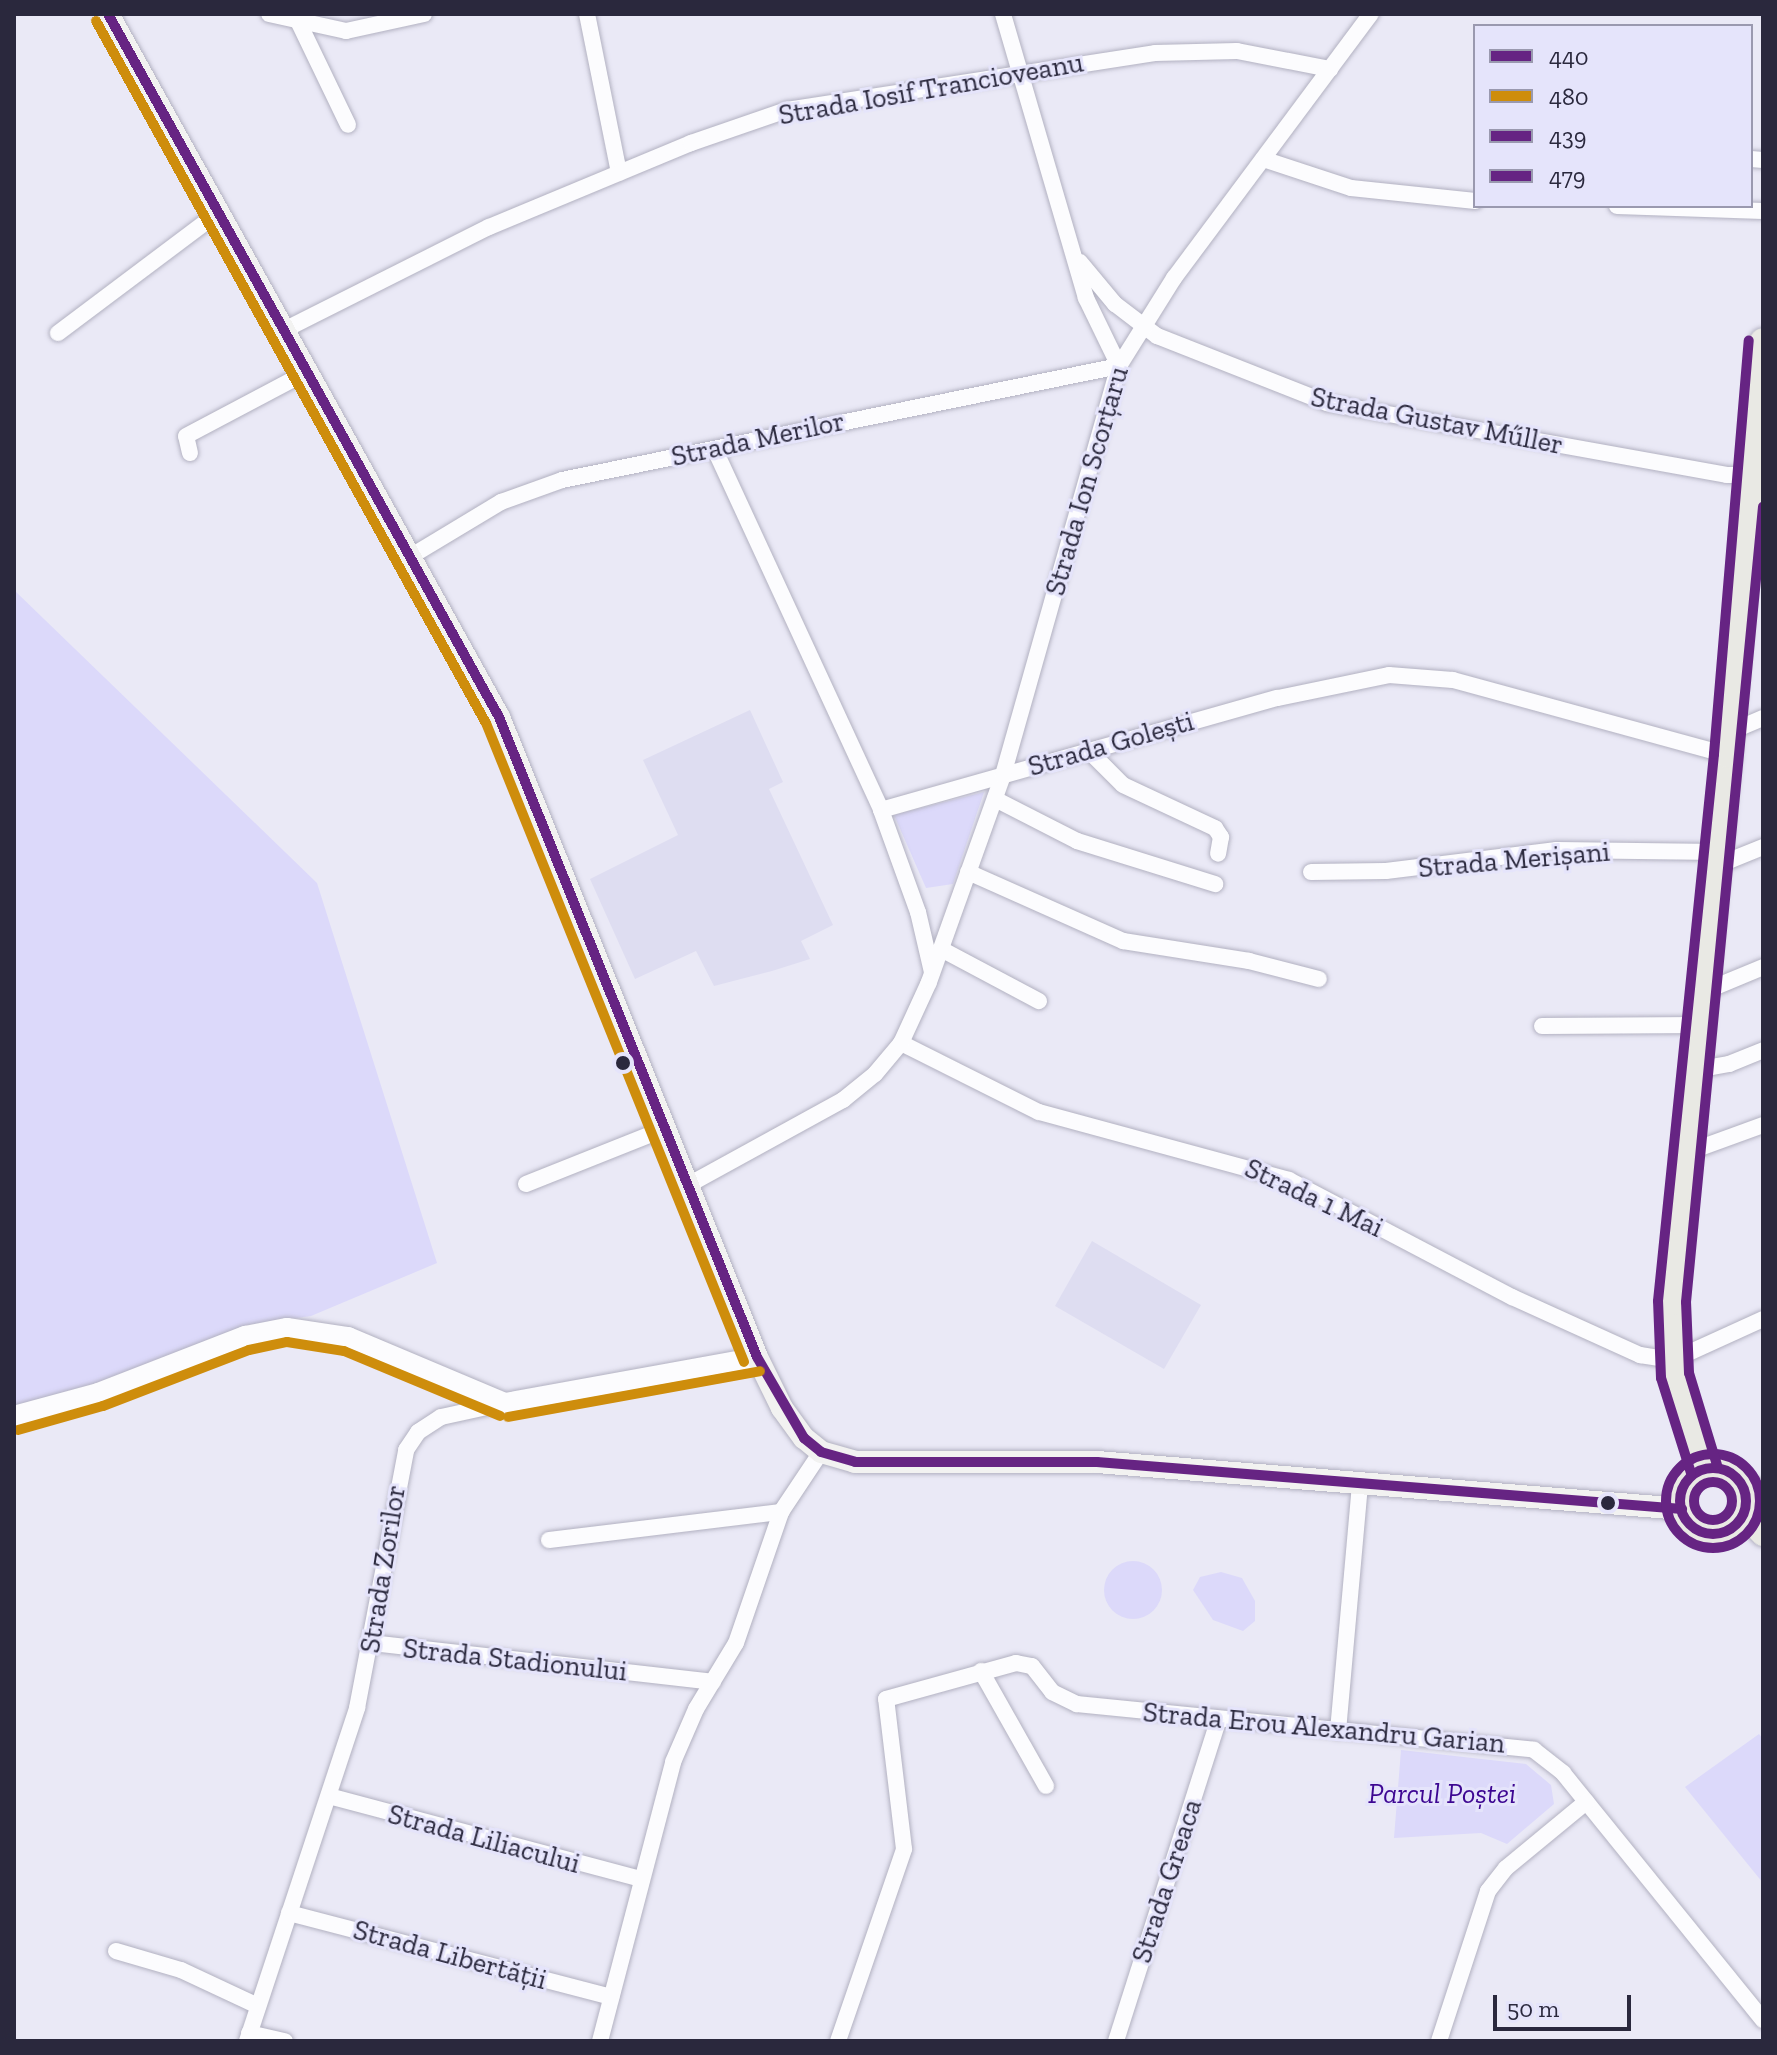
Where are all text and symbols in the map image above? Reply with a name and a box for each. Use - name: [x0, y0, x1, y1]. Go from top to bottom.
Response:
- legend: [1473, 24, 1753, 208]
- text: 440: [1549, 42, 1589, 71]
- street label: Strada Iosif Trancioveanu: [776, 46, 1086, 132]
- text: 480: [1549, 82, 1589, 111]
- text: 439: [1549, 122, 1586, 151]
- text: 479: [1549, 162, 1586, 191]
- street label: Strada Ion Scorțaru: [1038, 363, 1136, 599]
- street label: Strada Gustav Műller: [1308, 380, 1566, 462]
- street label: Strada Merilor: [668, 404, 848, 474]
- street label: Strada Golești: [1024, 704, 1198, 784]
- street label: Strada Merișani: [1417, 835, 1611, 885]
- unlabelled marker: [615, 1055, 631, 1071]
- street label: Strada 1 Mai: [1239, 1151, 1389, 1245]
- street label: Strada Zorilor: [353, 1483, 413, 1655]
- unlabelled marker: [1600, 1495, 1616, 1511]
- street label: Strada Stadionului: [401, 1632, 629, 1688]
- street label: Strada Erou Alexandru Garian: [1141, 1695, 1507, 1761]
- park label: Parcul Poștei: [1368, 1777, 1516, 1811]
- street label: Strada Greaca: [1125, 1795, 1209, 1967]
- street label: Strada Liliacului: [384, 1797, 584, 1881]
- street label: Strada Libertății: [350, 1913, 550, 1997]
- scale bar: [1497, 1979, 1635, 2029]
- text: 50 m: [1507, 1994, 1559, 2023]

